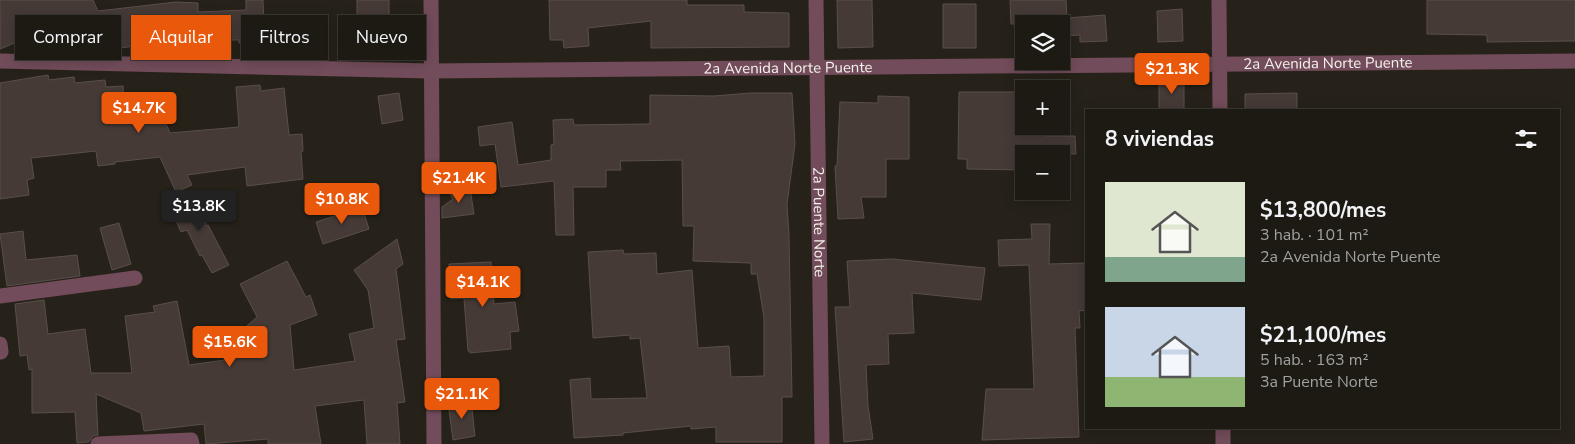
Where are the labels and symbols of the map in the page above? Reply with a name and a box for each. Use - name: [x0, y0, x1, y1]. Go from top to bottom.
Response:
- pin: $21.3K: [1131, 52, 1213, 95]
- street label: 2a Avenida Norte Puente: [1243, 52, 1413, 74]
- street label: 2a Avenida Norte Puente: [703, 57, 873, 79]
- pin: $14.7K: [98, 92, 180, 134]
- pin: $21.4K: [418, 162, 500, 204]
- street label: 2a Puente Norte: [808, 167, 830, 277]
- pin: $10.8K: [301, 182, 383, 225]
- pin: $13.8K: [158, 190, 240, 232]
- pin: $14.1K: [442, 266, 524, 308]
- pin: $15.6K: [189, 326, 271, 368]
- pin: $21.1K: [421, 378, 503, 420]

